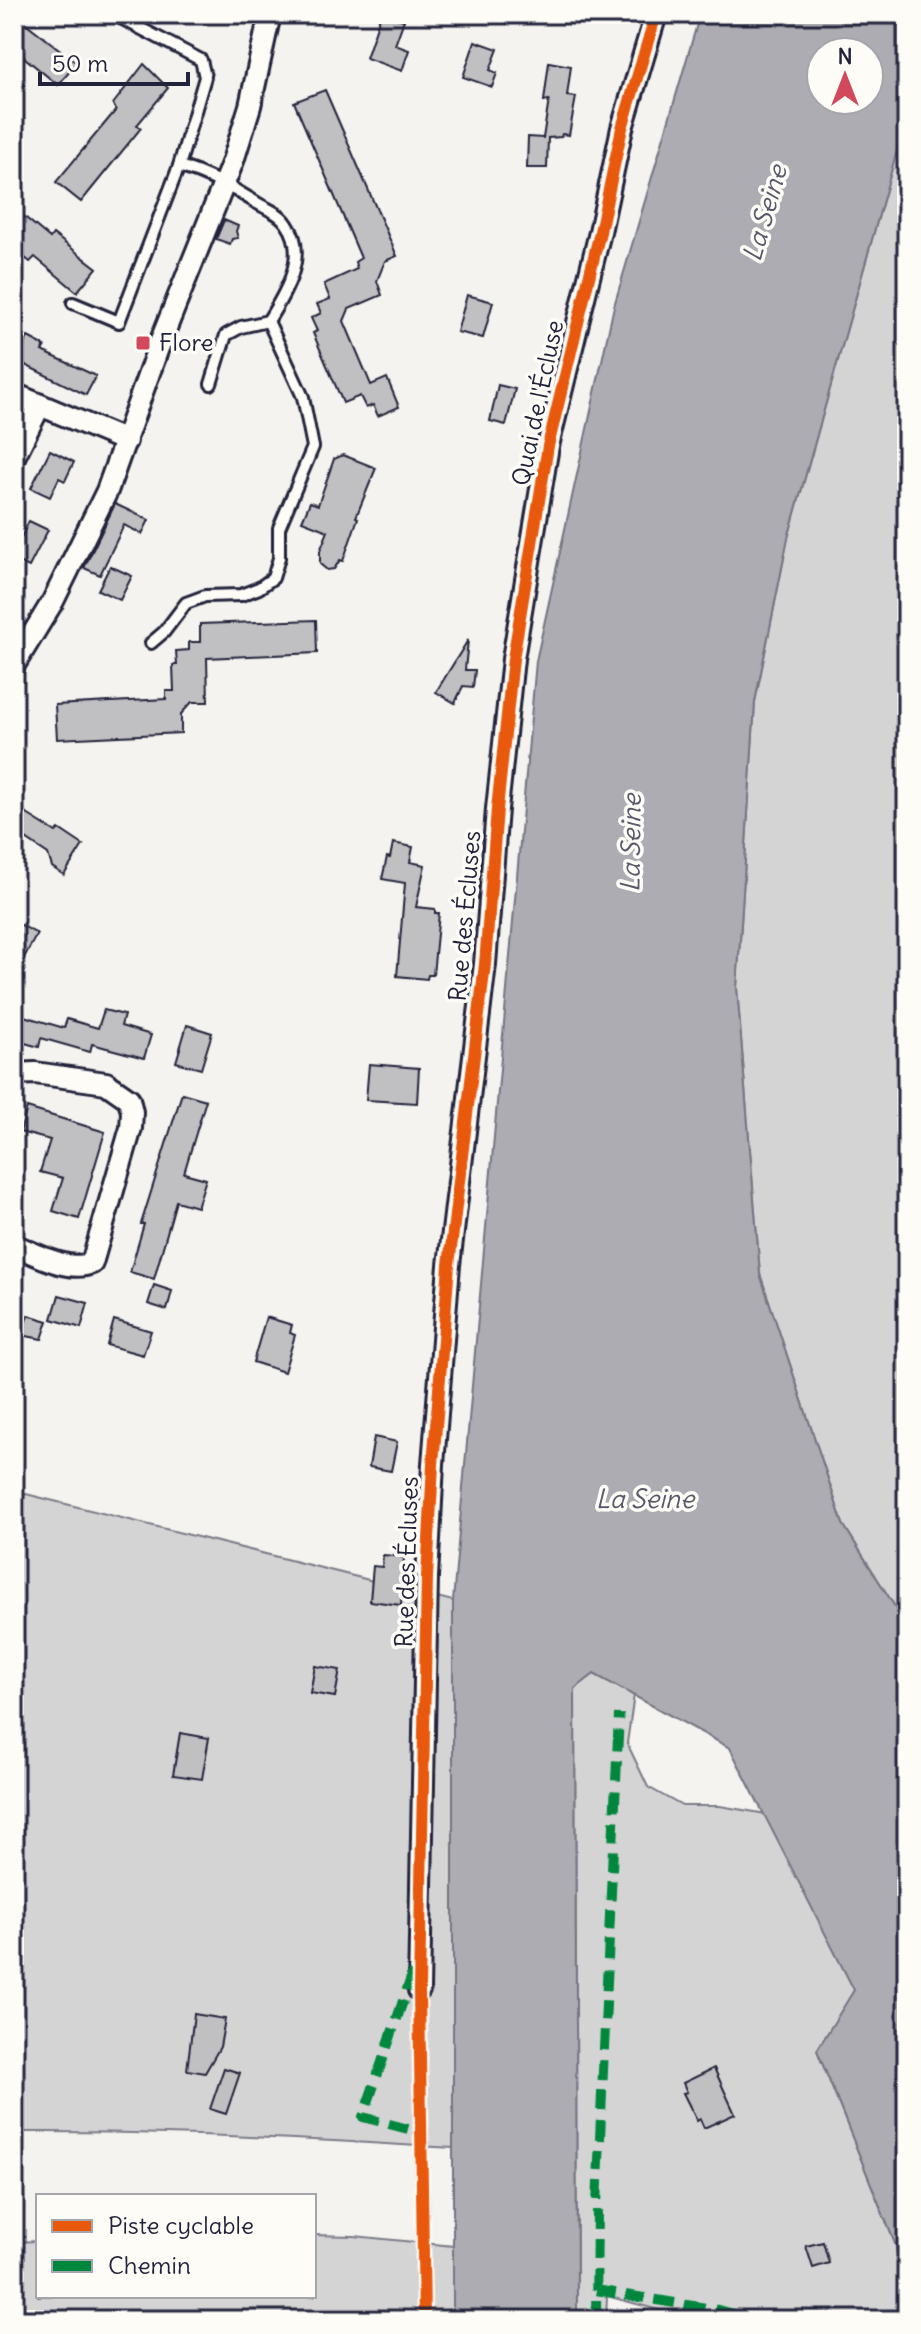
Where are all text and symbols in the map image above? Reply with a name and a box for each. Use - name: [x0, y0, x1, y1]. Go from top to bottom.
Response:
- scale bar: [40, 36, 188, 86]
- north arrow: [805, 36, 885, 116]
- text: N: [837, 42, 853, 70]
- text: 50 m: [52, 48, 108, 78]
- water label: La Seine: [735, 159, 794, 265]
- street label: Quai de l'Écluse: [505, 317, 569, 488]
- place label: Flore: [159, 327, 213, 357]
- marker: Flore: [134, 334, 152, 352]
- water label: La Seine: [613, 792, 648, 892]
- street label: Rue des Écluses: [442, 829, 486, 1003]
- street label: Rue des Écluses: [388, 1476, 424, 1648]
- water label: La Seine: [596, 1482, 696, 1515]
- legend: [36, 2194, 316, 2298]
- text: Piste cyclable: [108, 2210, 254, 2240]
- text: Chemin: [108, 2250, 191, 2280]

